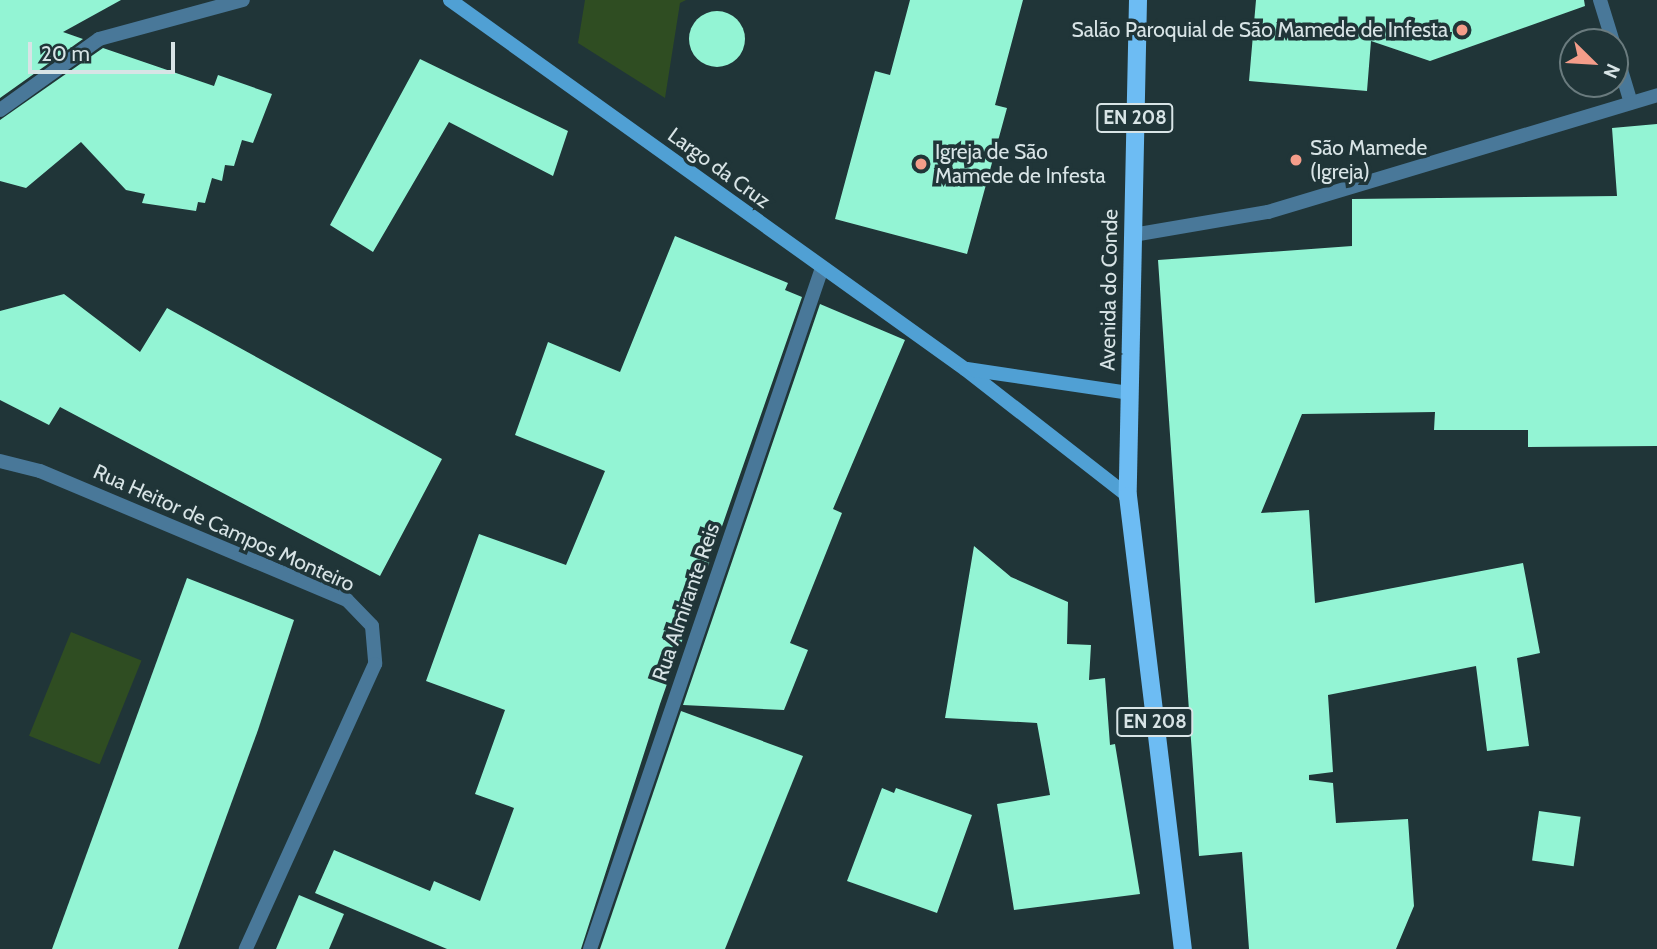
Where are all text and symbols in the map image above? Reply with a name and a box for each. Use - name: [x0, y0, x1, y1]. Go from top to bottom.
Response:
- place label: Salão Paroquial de São Mamede de Infesta: [1071, 17, 1448, 43]
- marker: Salão Paroquial de São Mamede de Infesta: [1454, 22, 1470, 38]
- scale bar: [32, 28, 178, 72]
- north arrow: [1559, 28, 1629, 98]
- text: 20 m: [41, 41, 90, 66]
- text: N: [1599, 60, 1625, 82]
- road number: EN 208: [1095, 102, 1175, 134]
- street label: Largo da Cruz: [663, 122, 775, 214]
- place label: São Mamede (Igreja): [1310, 135, 1427, 185]
- place label: Igreja de São Mamede de Infesta: [935, 139, 1106, 189]
- marker: São Mamede (Igreja): [1288, 152, 1304, 168]
- marker: Igreja de São Mamede de Infesta: [913, 156, 929, 172]
- street label: Avenida do Conde: [1095, 209, 1123, 371]
- street label: Rua Heitor de Campos Monteiro: [90, 459, 358, 597]
- street label: Rua Almirante Reis: [647, 520, 725, 684]
- road number: EN 208: [1115, 706, 1195, 737]

